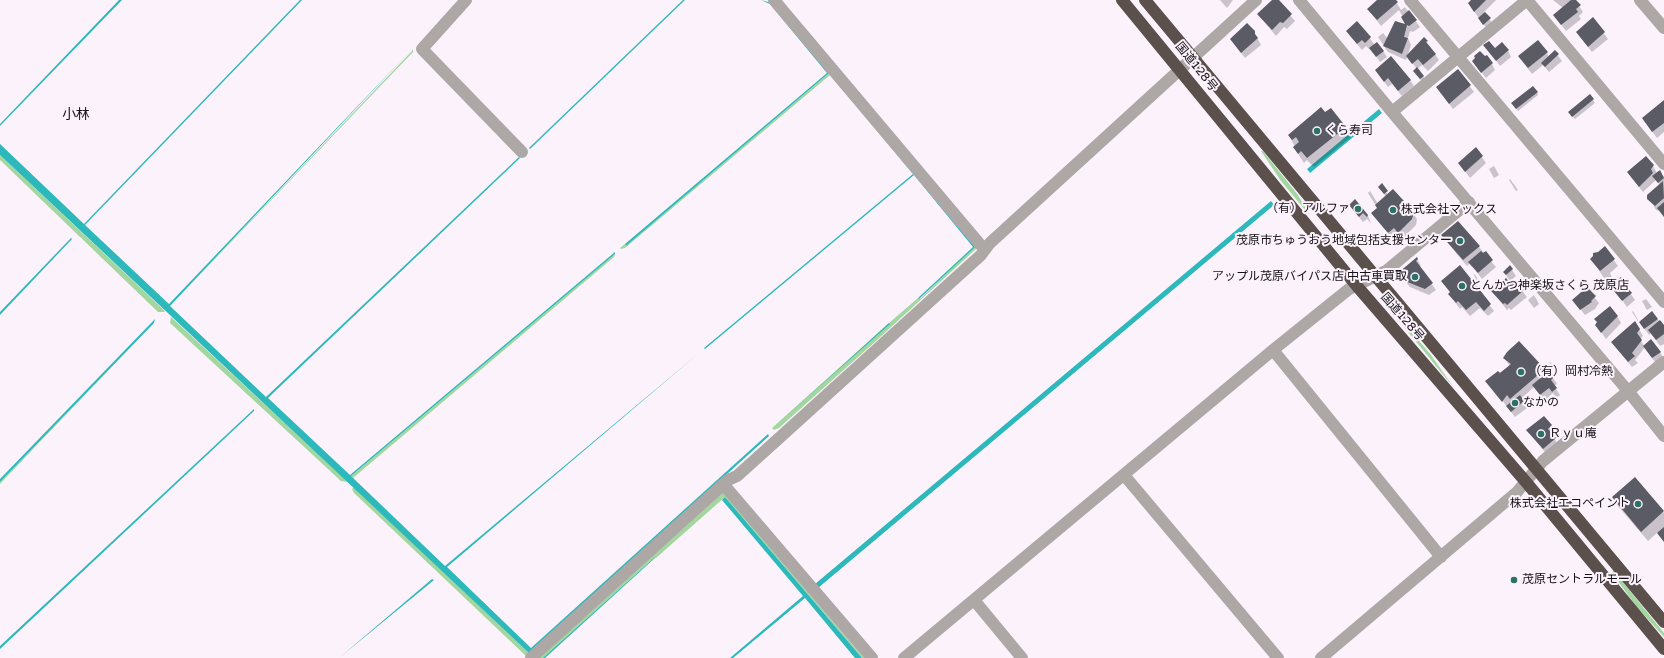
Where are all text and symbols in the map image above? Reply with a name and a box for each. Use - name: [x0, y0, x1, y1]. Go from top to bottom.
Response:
- street label: 国道128号: [1172, 40, 1220, 94]
- district label: 小林: [62, 107, 90, 123]
- place label: くら寿司: [1325, 124, 1373, 138]
- marker: くら寿司: [1312, 126, 1322, 136]
- place label: （有）アルファ: [1266, 202, 1350, 216]
- place label: 株式会社マックス: [1401, 203, 1497, 217]
- marker: （有）アルファ: [1353, 204, 1363, 214]
- marker: 株式会社マックス: [1388, 205, 1398, 215]
- place label: 茂原市ちゅうおう地域包括支援センター: [1236, 234, 1452, 248]
- marker: 茂原市ちゅうおう地域包括支援センター: [1455, 236, 1465, 246]
- place label: アップル茂原バイパス店 中古車買取: [1212, 270, 1407, 284]
- marker: アップル茂原バイパス店 中古車買取: [1410, 272, 1420, 282]
- place label: とんかつ神楽坂さくら 茂原店: [1470, 279, 1629, 293]
- marker: とんかつ神楽坂さくら 茂原店: [1457, 281, 1467, 291]
- street label: 国道128号: [1377, 290, 1427, 344]
- place label: （有）岡村冷熱: [1529, 365, 1613, 379]
- marker: （有）岡村冷熱: [1516, 367, 1526, 377]
- place label: なかの: [1523, 396, 1559, 410]
- marker: なかの: [1510, 398, 1520, 408]
- place label: Ｒｙｕ庵: [1549, 427, 1597, 441]
- marker: Ｒｙｕ庵: [1536, 429, 1546, 439]
- place label: 株式会社エコペイント: [1510, 497, 1630, 511]
- marker: 株式会社エコペイント: [1633, 499, 1643, 509]
- place label: 茂原セントラルモール: [1522, 573, 1642, 587]
- marker: 茂原セントラルモール: [1509, 575, 1519, 585]

